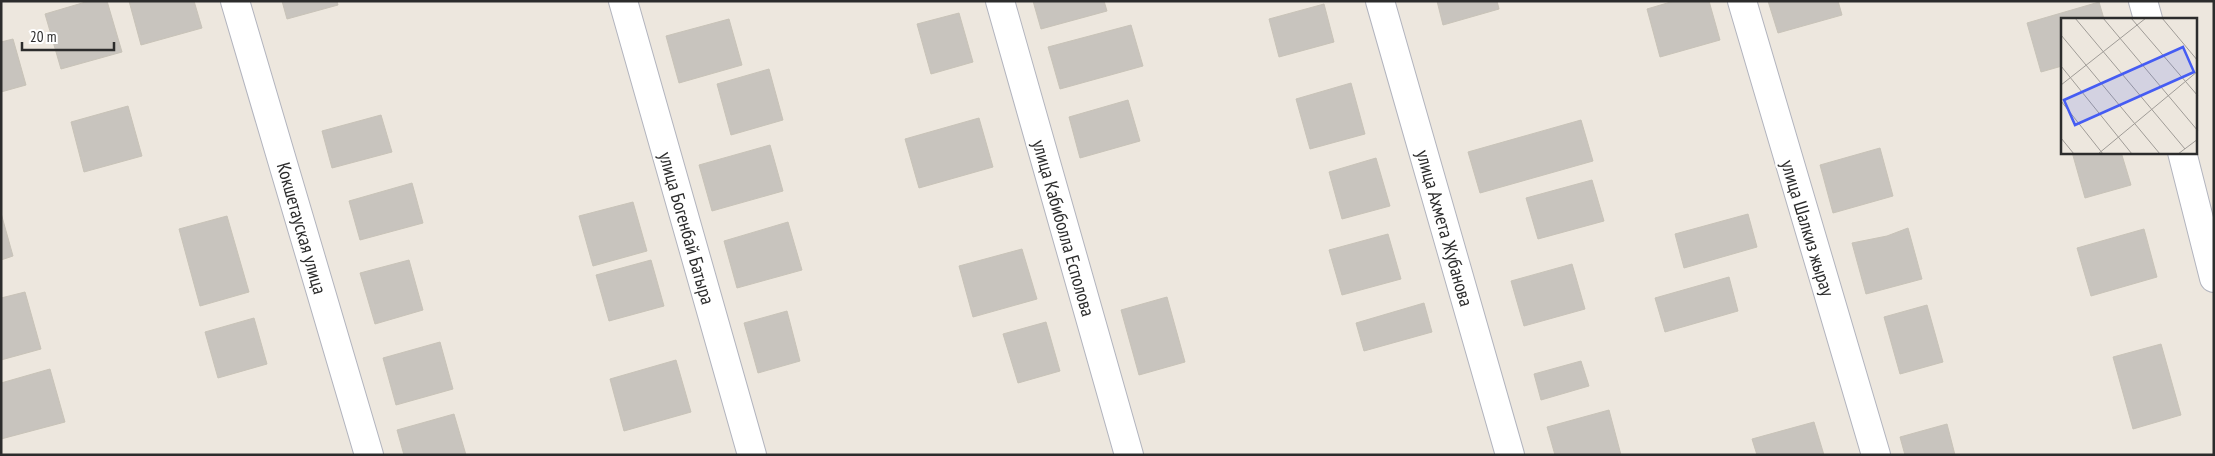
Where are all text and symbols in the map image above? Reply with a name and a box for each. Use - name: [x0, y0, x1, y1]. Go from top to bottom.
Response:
- inset map: [2061, 18, 2198, 154]
- scale bar: [22, 20, 115, 52]
- text: 20 m: [30, 27, 56, 46]
- street label: улица Кабиболла Есполова: [1027, 137, 1101, 319]
- street label: улица Ахмета Жубанова: [1411, 147, 1479, 309]
- street label: улица Богенбай Батыра: [654, 149, 720, 307]
- street label: улица Шалкиз жырау: [1776, 157, 1840, 300]
- street label: Кокшетауская улица: [272, 159, 332, 297]

